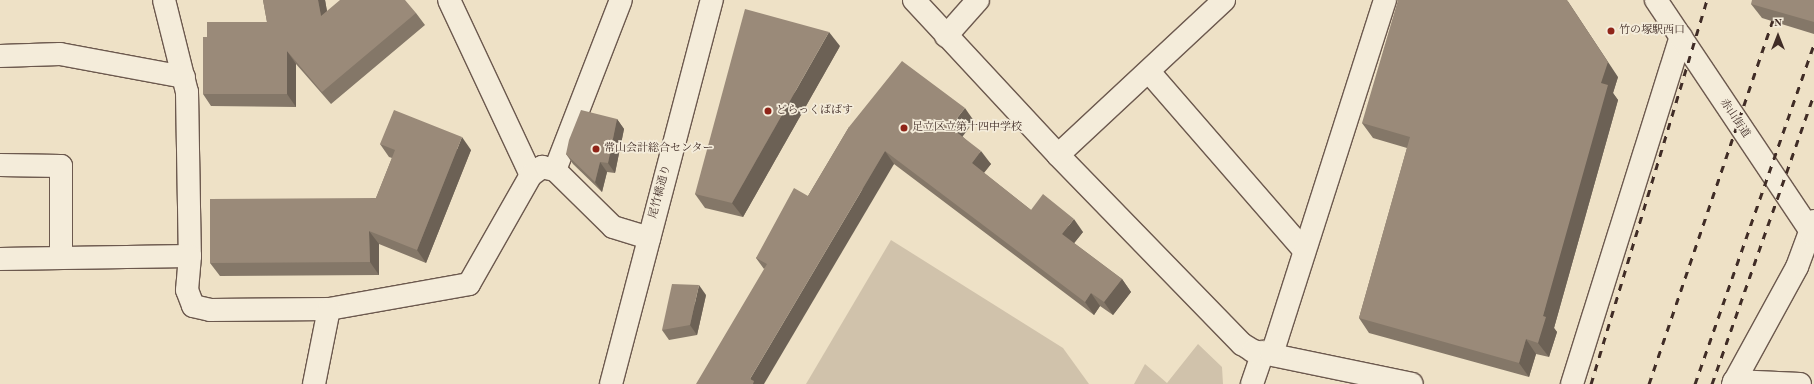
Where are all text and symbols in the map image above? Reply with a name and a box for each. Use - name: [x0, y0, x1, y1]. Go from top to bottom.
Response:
- north arrow: [1758, 16, 1798, 56]
- text: N: [1774, 18, 1782, 29]
- place label: 竹の塚駅西口: [1619, 24, 1685, 38]
- marker: 竹の塚駅西口: [1606, 26, 1616, 36]
- street label: 赤山街道: [1716, 97, 1752, 141]
- place label: どらっくぱぱす: [776, 104, 853, 118]
- marker: どらっくぱぱす: [763, 106, 773, 116]
- place label: 足立区立第十四中学校: [912, 121, 1022, 135]
- marker: 足立区立第十四中学校: [899, 123, 909, 133]
- place label: 常山会計総合センター: [604, 142, 714, 156]
- marker: 常山会計総合センター: [591, 144, 601, 154]
- street label: 尾竹橋通り: [648, 164, 674, 220]

